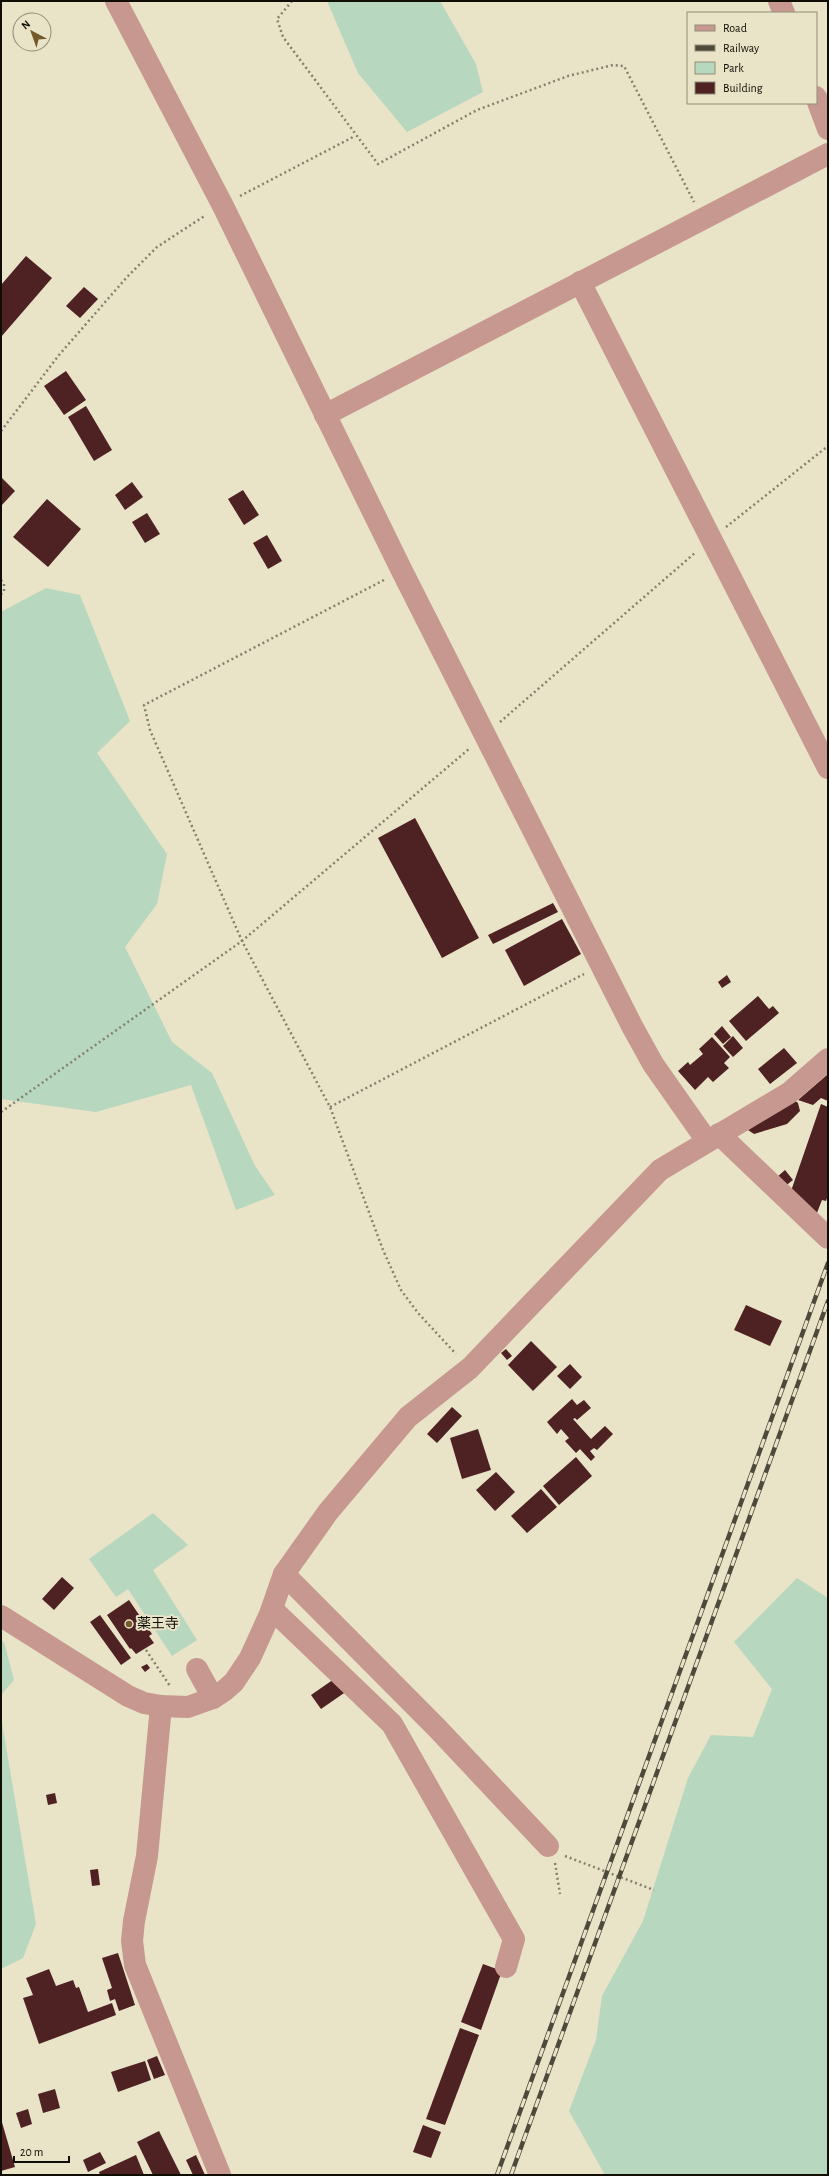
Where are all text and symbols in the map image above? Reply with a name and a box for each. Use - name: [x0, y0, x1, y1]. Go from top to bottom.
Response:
- north arrow: [12, 12, 52, 52]
- legend: [687, 12, 817, 104]
- text: N: [19, 18, 32, 31]
- text: Road: [723, 22, 747, 34]
- text: Railway: [723, 42, 759, 55]
- text: Park: [723, 62, 744, 74]
- text: Building: [723, 82, 763, 94]
- place label: 薬王寺: [137, 1616, 179, 1631]
- marker: 薬王寺: [124, 1619, 134, 1629]
- scale bar: [14, 2138, 69, 2164]
- text: 20 m: [20, 2146, 43, 2158]

